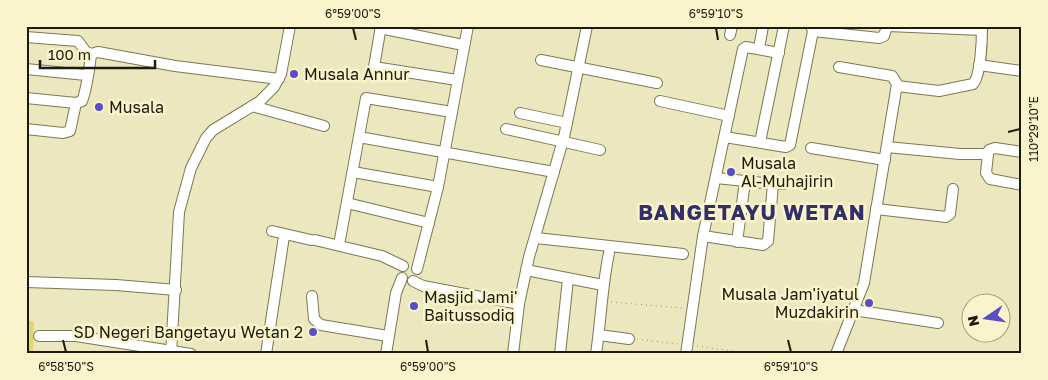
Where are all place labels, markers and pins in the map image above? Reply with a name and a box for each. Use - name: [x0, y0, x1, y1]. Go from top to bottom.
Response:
- place label: Musala Annur: [304, 64, 409, 84]
- marker: Musala Annur: [288, 68, 300, 80]
- place label: Musala: [109, 97, 164, 117]
- marker: Musala: [93, 101, 105, 113]
- place label: Musala Al-Muhajirin: [741, 153, 833, 191]
- marker: Musala Al-Muhajirin: [725, 166, 737, 178]
- place label: Musala Jam'iyatul Muzdakirin: [722, 284, 859, 322]
- place label: Masjid Jami' Baitussodiq: [424, 287, 518, 325]
- marker: Musala Jam'iyatul Muzdakirin: [863, 297, 875, 309]
- marker: Masjid Jami' Baitussodiq: [408, 300, 420, 312]
- place label: SD Negeri Bangetayu Wetan 2: [73, 322, 303, 342]
- marker: SD Negeri Bangetayu Wetan 2: [307, 326, 319, 338]

